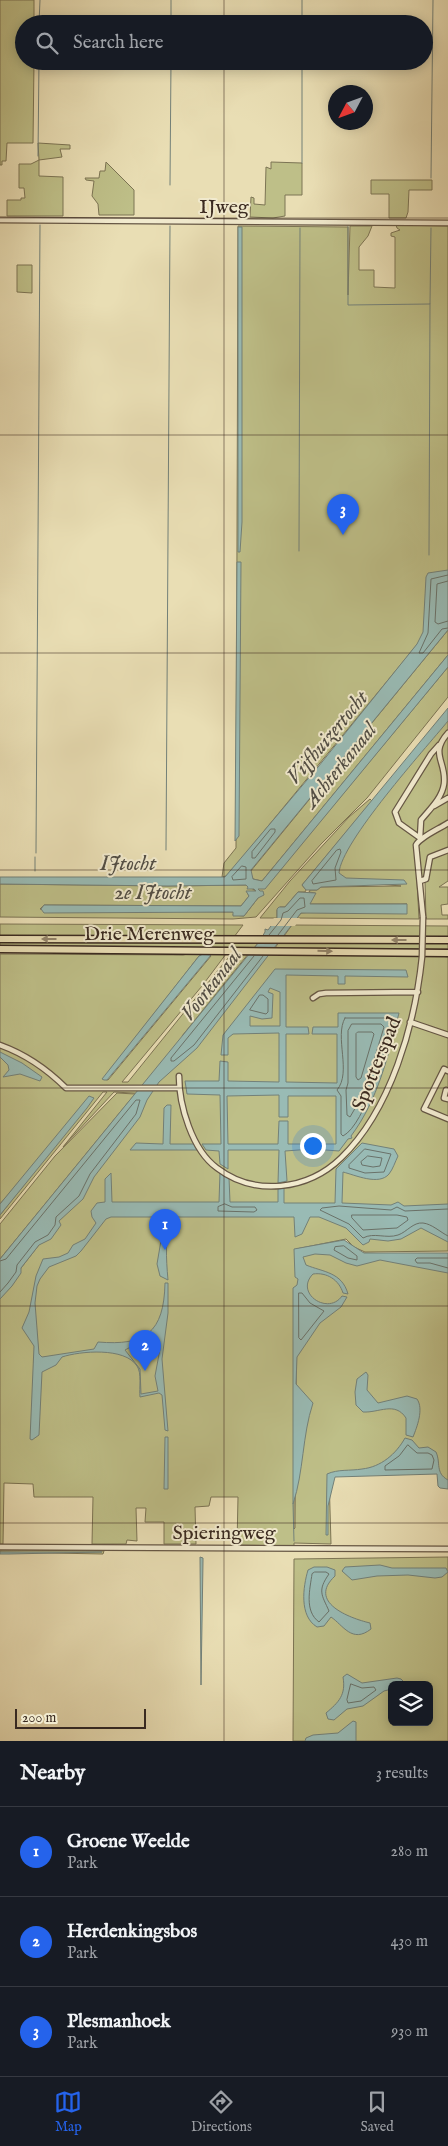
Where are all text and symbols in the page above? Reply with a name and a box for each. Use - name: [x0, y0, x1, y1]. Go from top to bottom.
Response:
- search box: [15, 15, 433, 70]
- icon: search: [33, 29, 61, 57]
- text: Search here: [73, 31, 164, 55]
- north arrow: [328, 85, 373, 130]
- street label: IJweg: [199, 195, 250, 220]
- pin: 3: [327, 494, 359, 535]
- water label: Vijfhuizertocht: [281, 685, 376, 790]
- water label: Achterkanaal: [297, 716, 385, 816]
- water label: IJtocht: [99, 851, 157, 878]
- water label: 2e IJtocht: [115, 880, 193, 907]
- street label: Drie Merenweg: [84, 922, 215, 947]
- one-way arrow: [41, 935, 57, 943]
- one-way arrow: [391, 936, 407, 944]
- water label: Voorkanaal: [175, 942, 250, 1027]
- one-way arrow: [317, 947, 333, 955]
- street label: Spotterspad: [347, 1013, 407, 1115]
- your location: [300, 1133, 326, 1159]
- pin: 1: [149, 1209, 181, 1250]
- pin: 2: [129, 1330, 161, 1371]
- street label: Spieringweg: [172, 1521, 277, 1546]
- map controls: [388, 1681, 433, 1726]
- button: layers: [388, 1681, 433, 1726]
- scale bar: [15, 1706, 146, 1729]
- text: 200 m: [22, 1709, 56, 1727]
- text: Nearby: [20, 1760, 85, 1787]
- text: 3 results: [376, 1764, 428, 1784]
- text: Groene Weelde: [67, 1830, 190, 1854]
- text: 1: [33, 1842, 39, 1862]
- text: 280 m: [391, 1842, 428, 1862]
- text: Park: [67, 1854, 97, 1874]
- text: Herdenkingsbos: [67, 1920, 197, 1944]
- text: 2: [32, 1932, 40, 1952]
- text: 430 m: [390, 1932, 428, 1952]
- text: Park: [67, 1944, 97, 1964]
- text: Plesmanhoek: [67, 2010, 171, 2034]
- text: 3: [33, 2022, 39, 2042]
- text: 930 m: [391, 2022, 428, 2042]
- text: Park: [67, 2034, 97, 2054]
- tab: Map: [54, 2088, 82, 2136]
- tab: Directions: [191, 2088, 252, 2136]
- tab: Saved: [361, 2088, 394, 2136]

